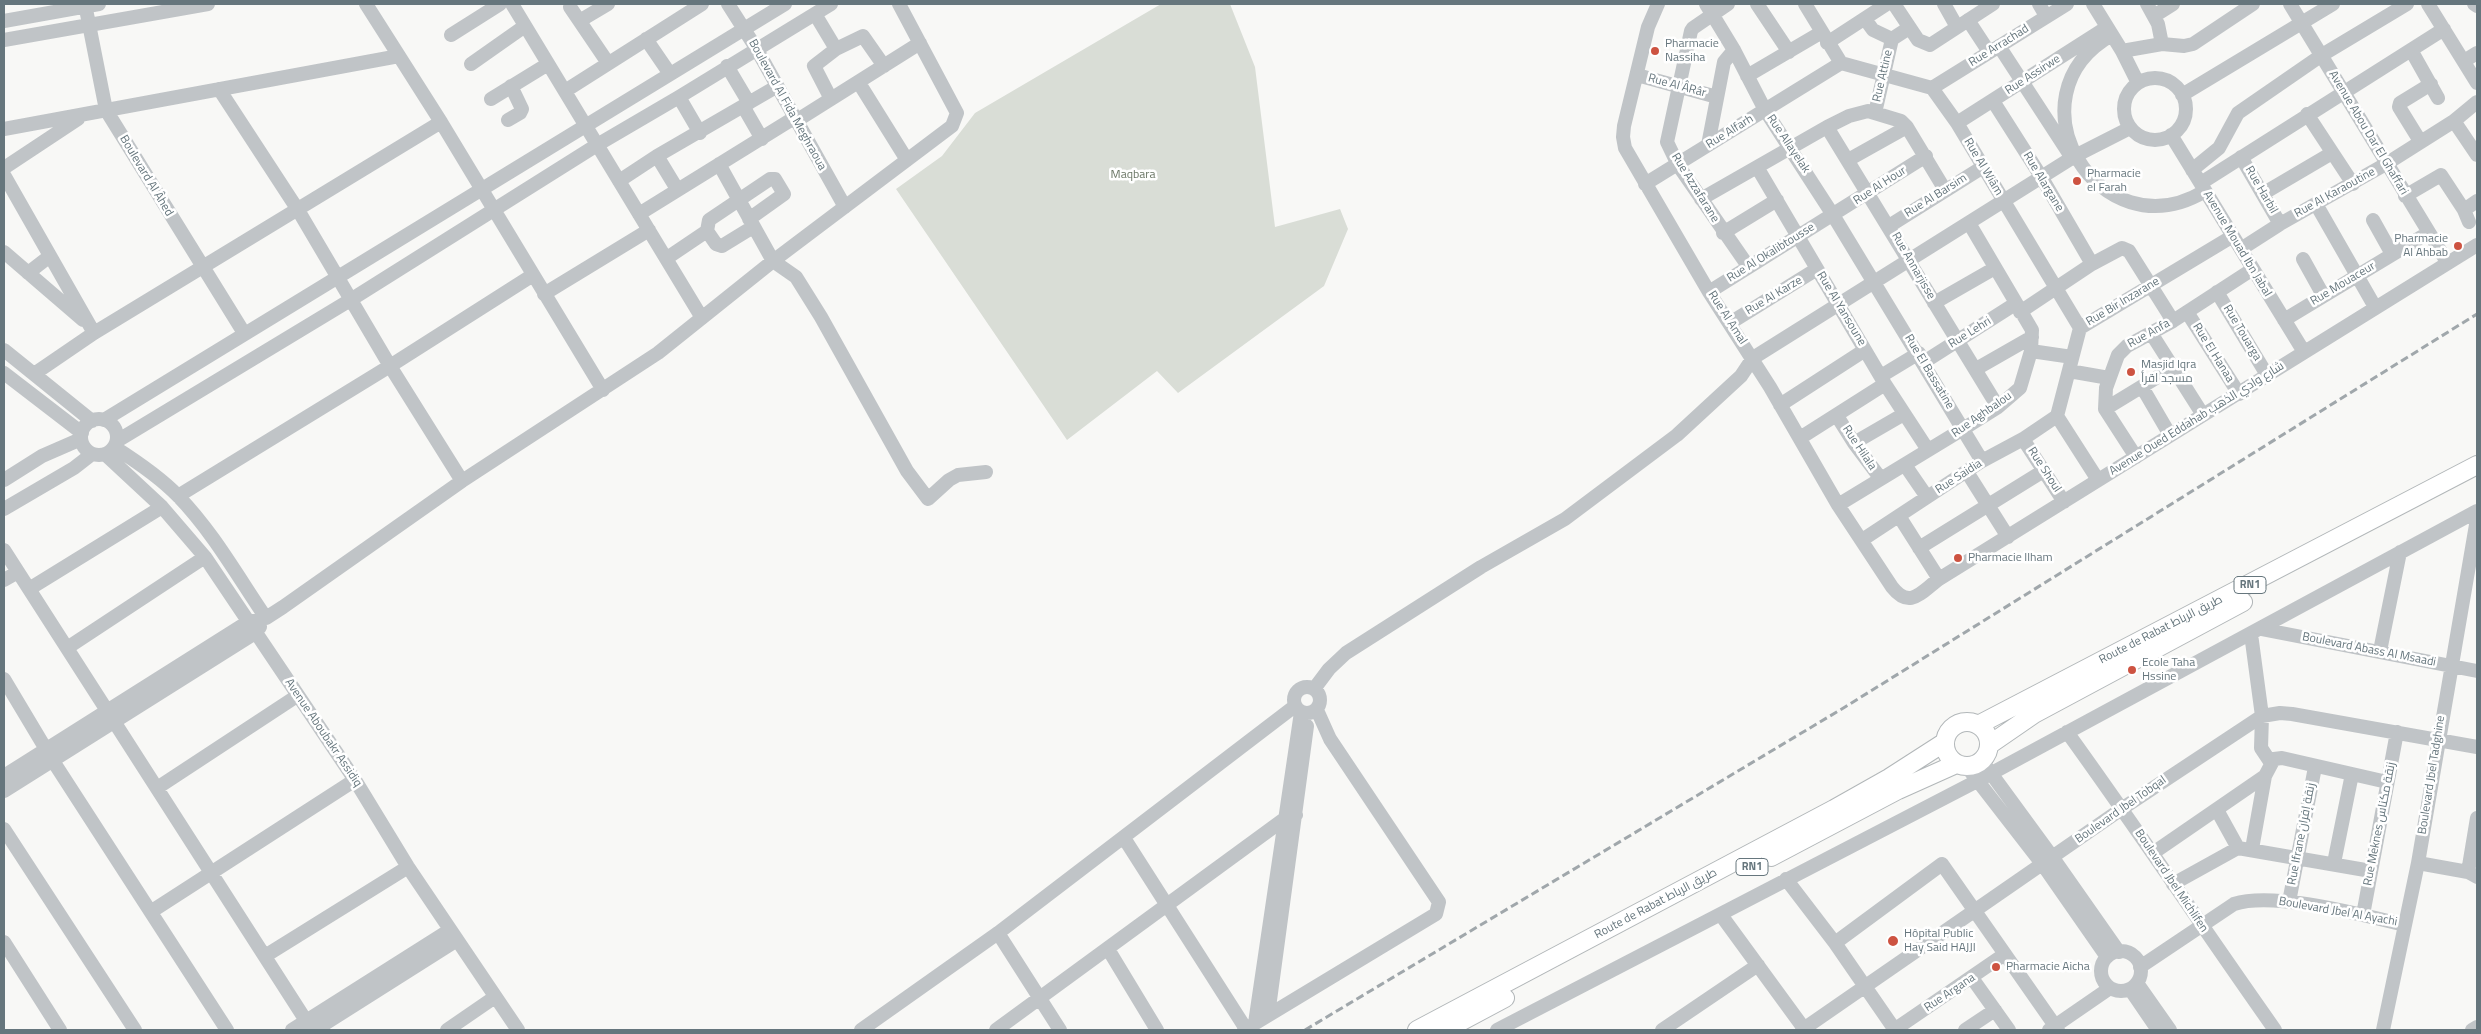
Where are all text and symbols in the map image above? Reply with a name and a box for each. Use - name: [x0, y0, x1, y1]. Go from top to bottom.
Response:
- street label: Rue Arrachad: [1966, 22, 2032, 70]
- street label: Boulevard Al Fida Meghraoua: [745, 37, 829, 173]
- place label: Pharmacie Nassiha: [1665, 37, 1719, 65]
- marker: Pharmacie Nassiha: [1649, 45, 1661, 57]
- street label: Rue Attine: [1870, 49, 1896, 103]
- street label: Rue Assirwe: [2003, 52, 2063, 98]
- street label: Avenue Abou Dar El Ghaffari: [2325, 68, 2411, 198]
- street label: Rue Al ÂRâr: [1646, 71, 1708, 101]
- street label: Rue Alfarh: [1704, 112, 1756, 152]
- street label: Rue Allayelak: [1763, 112, 1813, 176]
- street label: Boulevard Al Âhed: [116, 133, 176, 219]
- street label: Rue Al Wiâm: [1960, 136, 2006, 198]
- street label: Rue Alargane: [2020, 150, 2066, 214]
- street label: Rue Azzafarane: [1668, 151, 1722, 225]
- street label: Rue Al Hour: [1851, 164, 1909, 208]
- street label: Rue Harbil: [2242, 164, 2280, 216]
- street label: Rue Al Karaoutine: [2292, 165, 2378, 221]
- place label: Pharmacie el Farah: [2087, 167, 2141, 195]
- park label: Maqbara: [1111, 168, 1155, 182]
- street label: Rue Al Barsim: [1902, 171, 1970, 221]
- marker: Pharmacie el Farah: [2071, 175, 2083, 187]
- street label: Avenue Mouad Ibn Jabal: [2200, 189, 2274, 299]
- street label: Rue Al Okalibtousse: [1725, 220, 1817, 286]
- street label: Rue Annarjisse: [1888, 230, 1938, 302]
- place label: Pharmacie Al Ahbab: [2394, 232, 2448, 260]
- marker: Pharmacie Al Ahbab: [2452, 240, 2464, 252]
- street label: Rue Mouaceur: [2308, 259, 2378, 309]
- street label: Rue Al Yansoune: [1813, 269, 1869, 349]
- street label: Rue Al Karze: [1743, 273, 1805, 319]
- street label: Rue Bir Inzarane: [2084, 275, 2162, 329]
- street label: Rue Al Amal: [1704, 289, 1750, 347]
- street label: Rue Touarga: [2220, 302, 2264, 364]
- street label: Rue Lehri: [1946, 314, 1994, 352]
- street label: Rue Anfa: [2125, 317, 2173, 351]
- street label: Rue El Hanaa: [2189, 321, 2237, 385]
- street label: Rue El Bassatine: [1901, 332, 1957, 412]
- place label: Masjid Iqra مسجد اقرأ: [2141, 358, 2196, 386]
- street label: Avenue Oued Eddahab شارع وادي الذهب: [2107, 359, 2287, 479]
- marker: Masjid Iqra مسجد اقرأ: [2125, 366, 2137, 378]
- street label: Rue Aghbalou: [1949, 389, 2015, 441]
- street label: Rue Hilala: [1839, 423, 1879, 473]
- street label: Rue Shoul: [2024, 445, 2064, 495]
- street label: Rue Saidia: [1933, 457, 1985, 497]
- place label: Pharmacie Ilham: [1968, 551, 2053, 565]
- marker: Pharmacie Ilham: [1952, 552, 1964, 564]
- road number: RN1: [2234, 576, 2266, 594]
- street label: Route de Rabat طريق الرباط: [2097, 593, 2225, 667]
- street label: Boulevard Abass Al Msaadi: [2301, 630, 2437, 670]
- place label: Ecole Taha Hssine: [2142, 656, 2195, 684]
- marker: Ecole Taha Hssine: [2126, 664, 2138, 676]
- street label: Avenue Aboubakr Assidiq: [281, 676, 365, 790]
- street label: Boulevard Jbel Tadghine: [2415, 715, 2449, 835]
- street label: Rue Meknes زنقة مكناس: [2361, 761, 2399, 887]
- street label: Boulevard Jbel Tobqal: [2073, 773, 2169, 847]
- street label: Rue Ifrane زنقة إفران: [2285, 782, 2319, 886]
- street label: Boulevard Jbel Michlifen: [2131, 827, 2211, 935]
- road number: RN1: [1736, 859, 1768, 876]
- street label: Route de Rabat طريق الرباط: [1592, 866, 1720, 942]
- street label: Boulevard Jbel Al Ayachi: [2278, 894, 2398, 930]
- place label: Hôpital Public Hay Said HAJJI: [1904, 927, 1976, 955]
- marker: Hôpital Public Hay Said HAJJI: [1886, 934, 1900, 948]
- place label: Pharmacie Aicha: [2006, 960, 2090, 974]
- marker: Pharmacie Aicha: [1990, 961, 2002, 973]
- street label: Rue Argana: [1922, 971, 1978, 1015]

